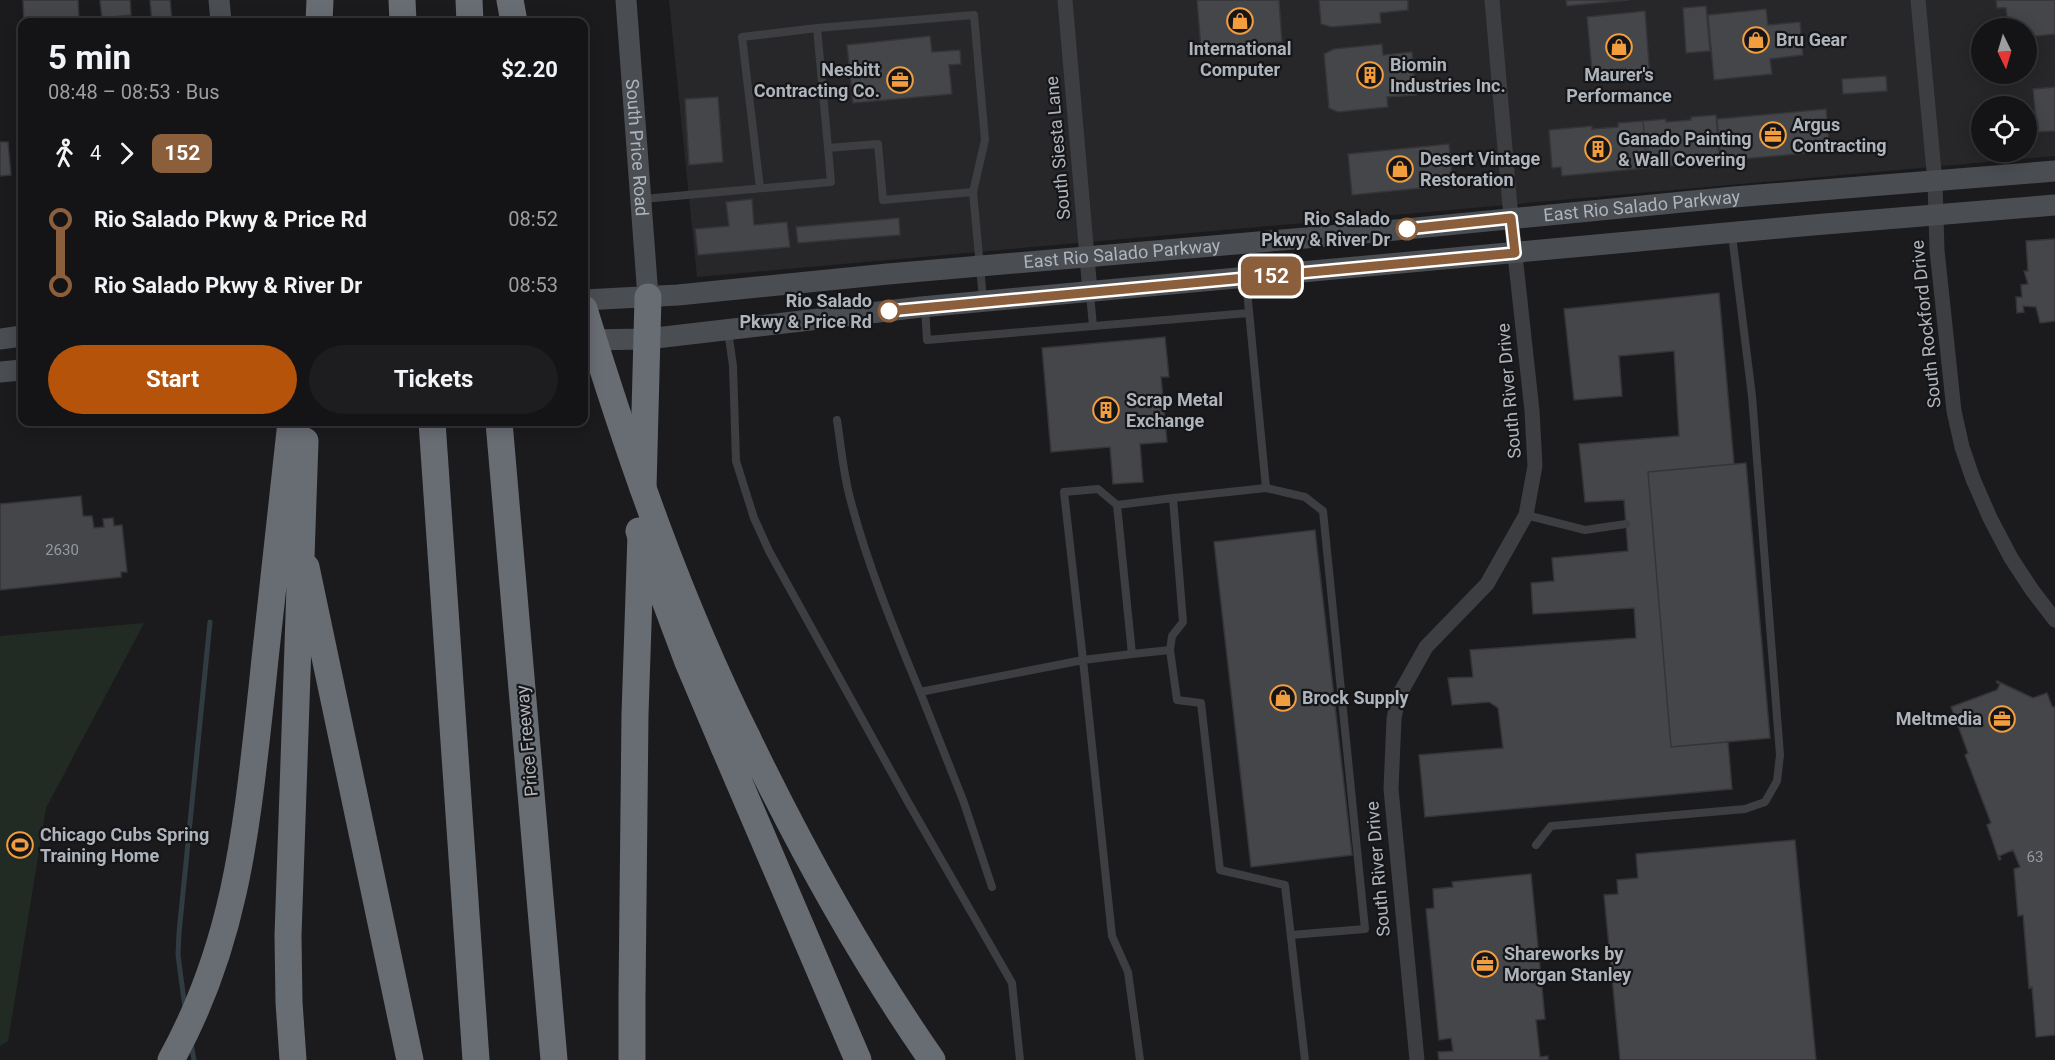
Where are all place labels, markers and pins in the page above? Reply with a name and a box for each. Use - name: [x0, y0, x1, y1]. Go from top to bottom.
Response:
- shop icon: International Computer: [1225, 6, 1255, 36]
- shop icon: Bru Gear: [1741, 25, 1771, 55]
- place label: Bru Gear: [1776, 29, 1847, 50]
- shop icon: Maurer's Performance: [1604, 32, 1634, 62]
- place label: International Computer: [1189, 38, 1291, 80]
- place label: Biomin Industries Inc.: [1390, 54, 1506, 96]
- place label: Nesbitt Contracting Co.: [754, 59, 880, 101]
- building icon: Biomin Industries Inc.: [1355, 60, 1385, 90]
- place label: Maurer's Performance: [1566, 64, 1672, 106]
- office icon: Nesbitt Contracting Co.: [885, 65, 915, 95]
- place label: Argus Contracting: [1792, 114, 1887, 156]
- office icon: Argus Contracting: [1758, 120, 1788, 150]
- place label: Ganado Painting & Wall Covering: [1618, 128, 1752, 170]
- building icon: Ganado Painting & Wall Covering: [1583, 134, 1613, 164]
- place label: Desert Vintage Restoration: [1420, 148, 1541, 190]
- shop icon: Desert Vintage Restoration: [1385, 154, 1415, 184]
- place label: Rio Salado Pkwy & River Dr: [1261, 208, 1390, 250]
- marker: Rio Salado Pkwy & River Dr: [1396, 218, 1418, 240]
- place label: Rio Salado Pkwy & Price Rd: [740, 290, 872, 332]
- marker: Rio Salado Pkwy & Price Rd: [878, 300, 900, 322]
- place label: Scrap Metal Exchange: [1126, 389, 1223, 431]
- building icon: Scrap Metal Exchange: [1091, 395, 1121, 425]
- shop icon: Brock Supply: [1268, 683, 1298, 713]
- place label: Brock Supply: [1302, 687, 1410, 708]
- office icon: Meltmedia: [1987, 704, 2017, 734]
- place label: Meltmedia: [1896, 708, 1982, 729]
- place label: Chicago Cubs Spring Training Home: [40, 824, 209, 866]
- sports icon: Chicago Cubs Spring Training Home: [5, 830, 35, 860]
- place label: Shareworks by Morgan Stanley: [1504, 943, 1632, 985]
- office icon: Shareworks by Morgan Stanley: [1470, 949, 1500, 979]

